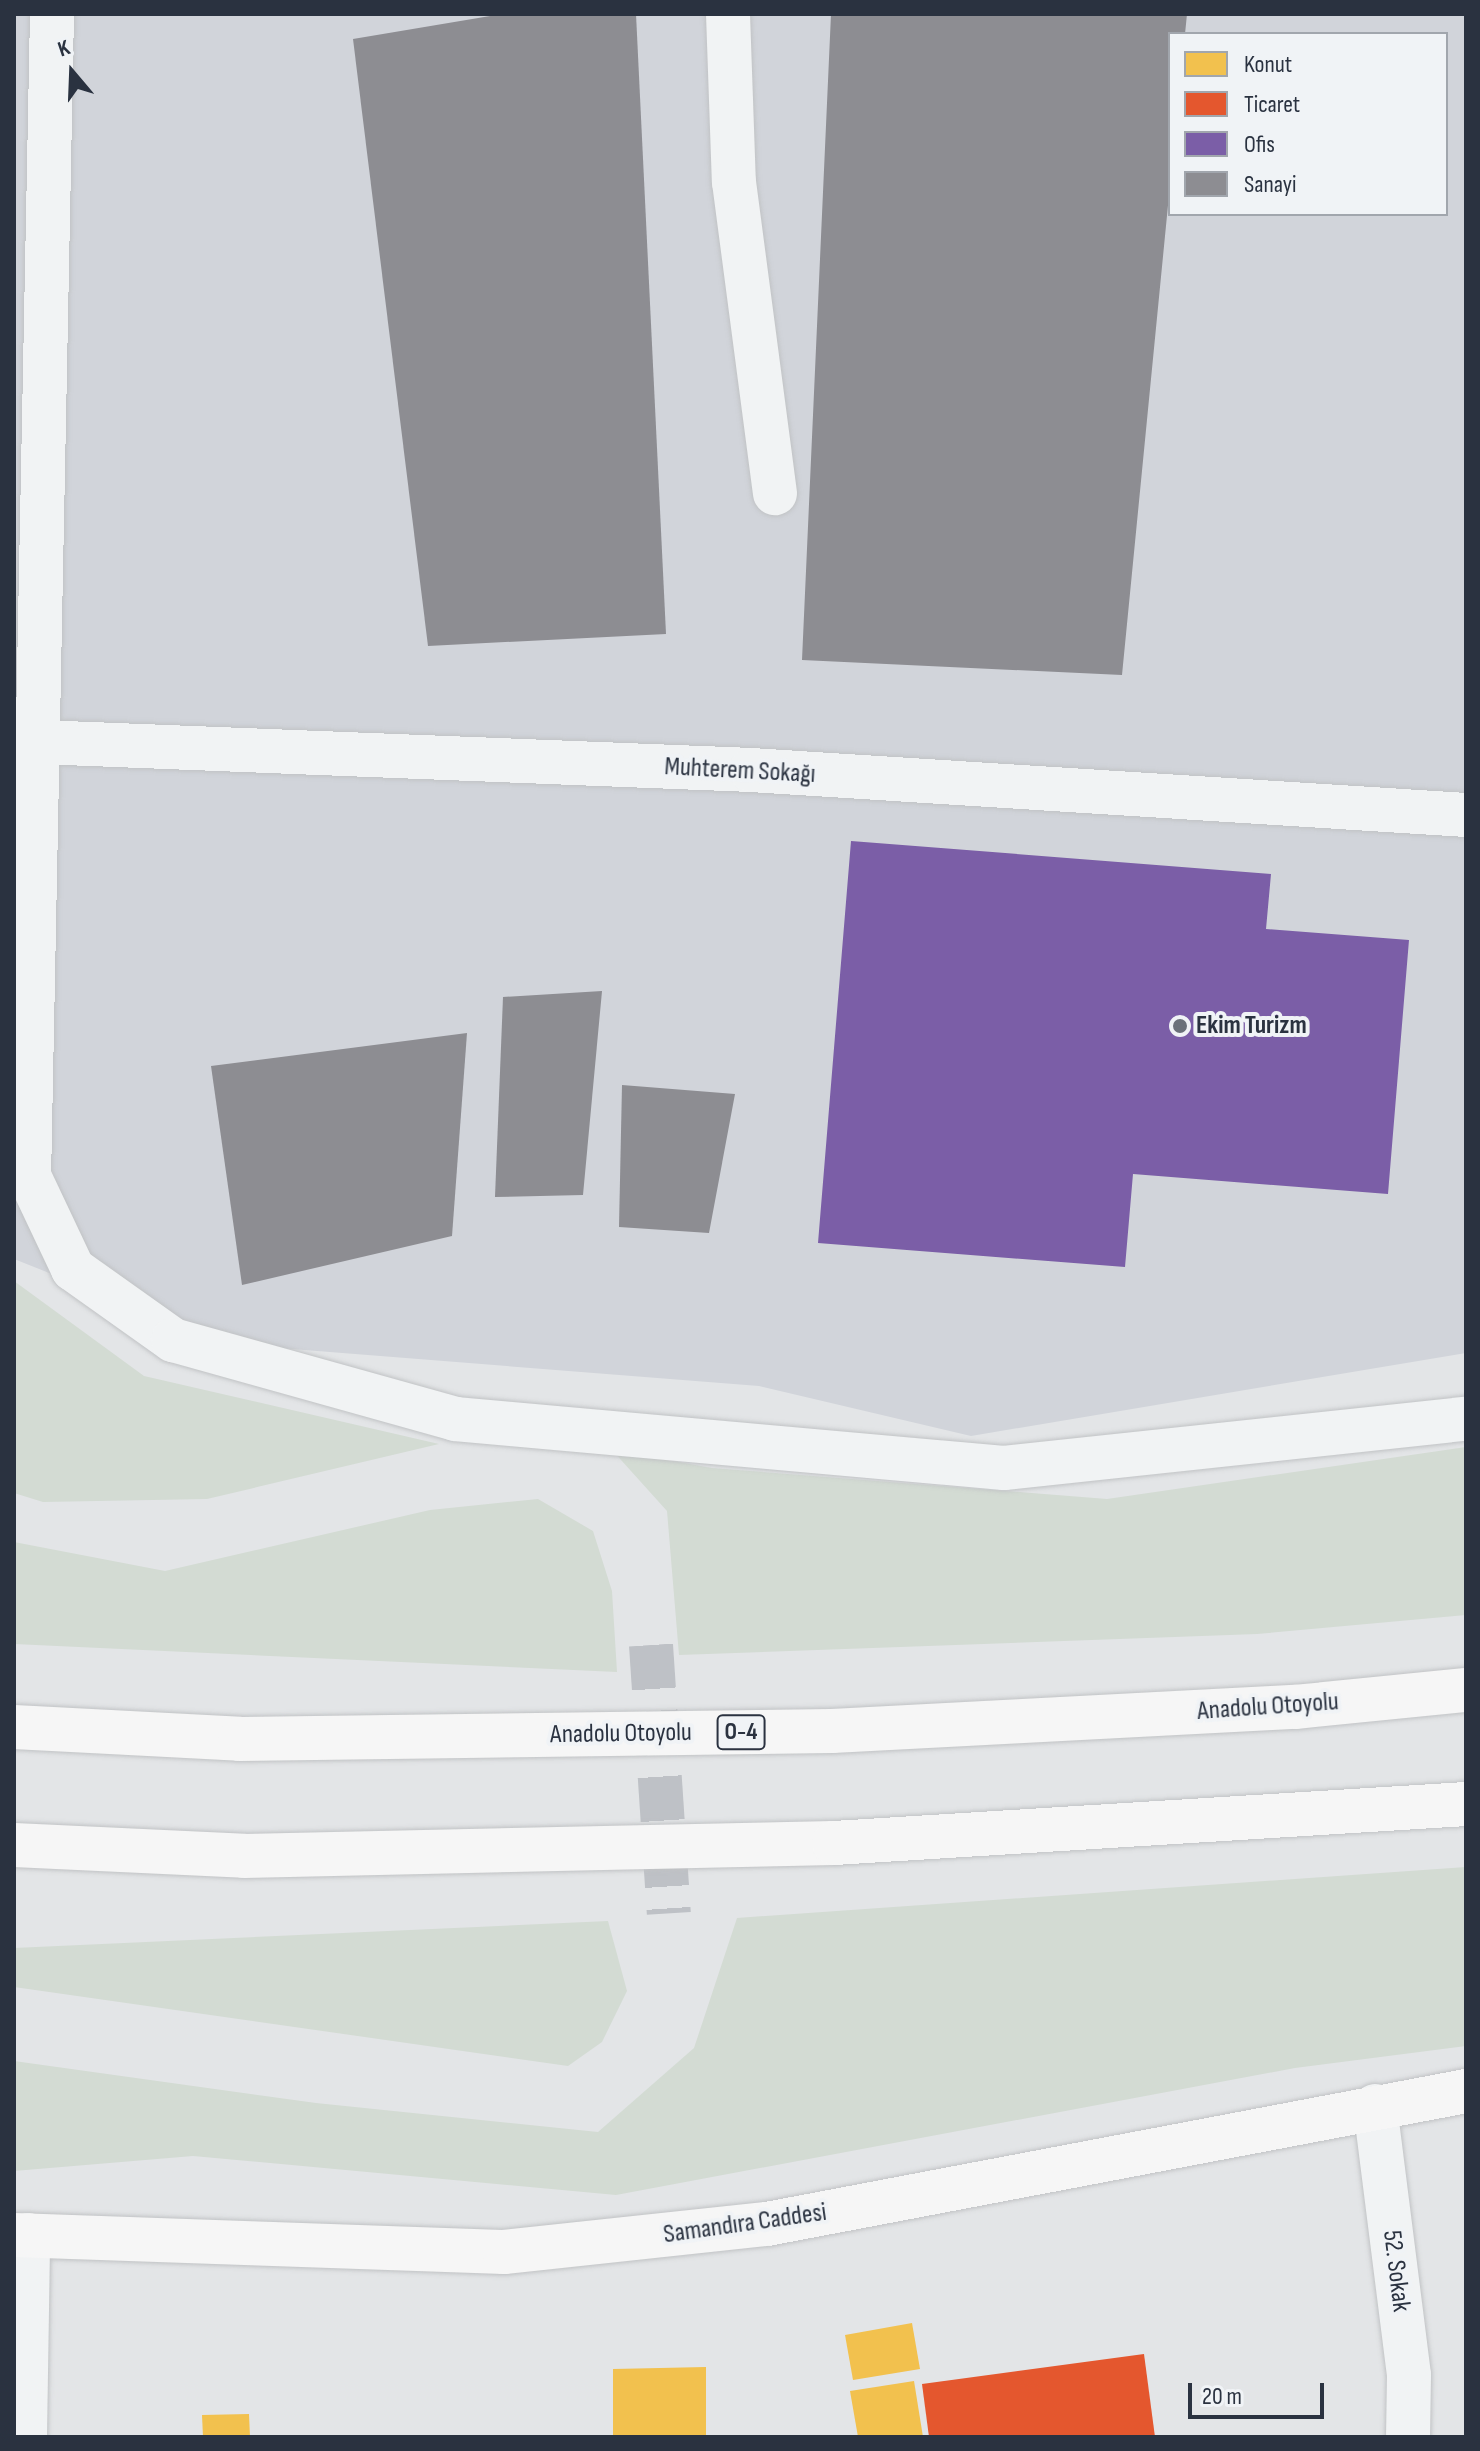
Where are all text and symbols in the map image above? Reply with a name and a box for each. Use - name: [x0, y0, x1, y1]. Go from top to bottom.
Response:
- north arrow: [32, 32, 112, 112]
- legend: [1168, 32, 1448, 216]
- text: K: [54, 34, 74, 63]
- text: Konut: [1244, 50, 1292, 79]
- text: Ticaret: [1244, 90, 1300, 119]
- text: Ofis: [1244, 130, 1275, 159]
- text: Sanayi: [1244, 170, 1297, 199]
- street label: Muhterem Sokağı: [664, 751, 816, 791]
- place label: Ekim Turizm: [1196, 1010, 1307, 1042]
- marker: Ekim Turizm: [1171, 1017, 1189, 1035]
- street label: Anadolu Otoyolu: [1196, 1686, 1340, 1728]
- road number: O-4: [715, 1712, 767, 1752]
- street label: Anadolu Otoyolu: [550, 1717, 692, 1751]
- street label: Samandıra Caddesi: [661, 2197, 829, 2251]
- street label: 52. Sokak: [1376, 2228, 1416, 2314]
- scale bar: [1192, 2367, 1328, 2417]
- text: 20 m: [1202, 2382, 1242, 2411]

